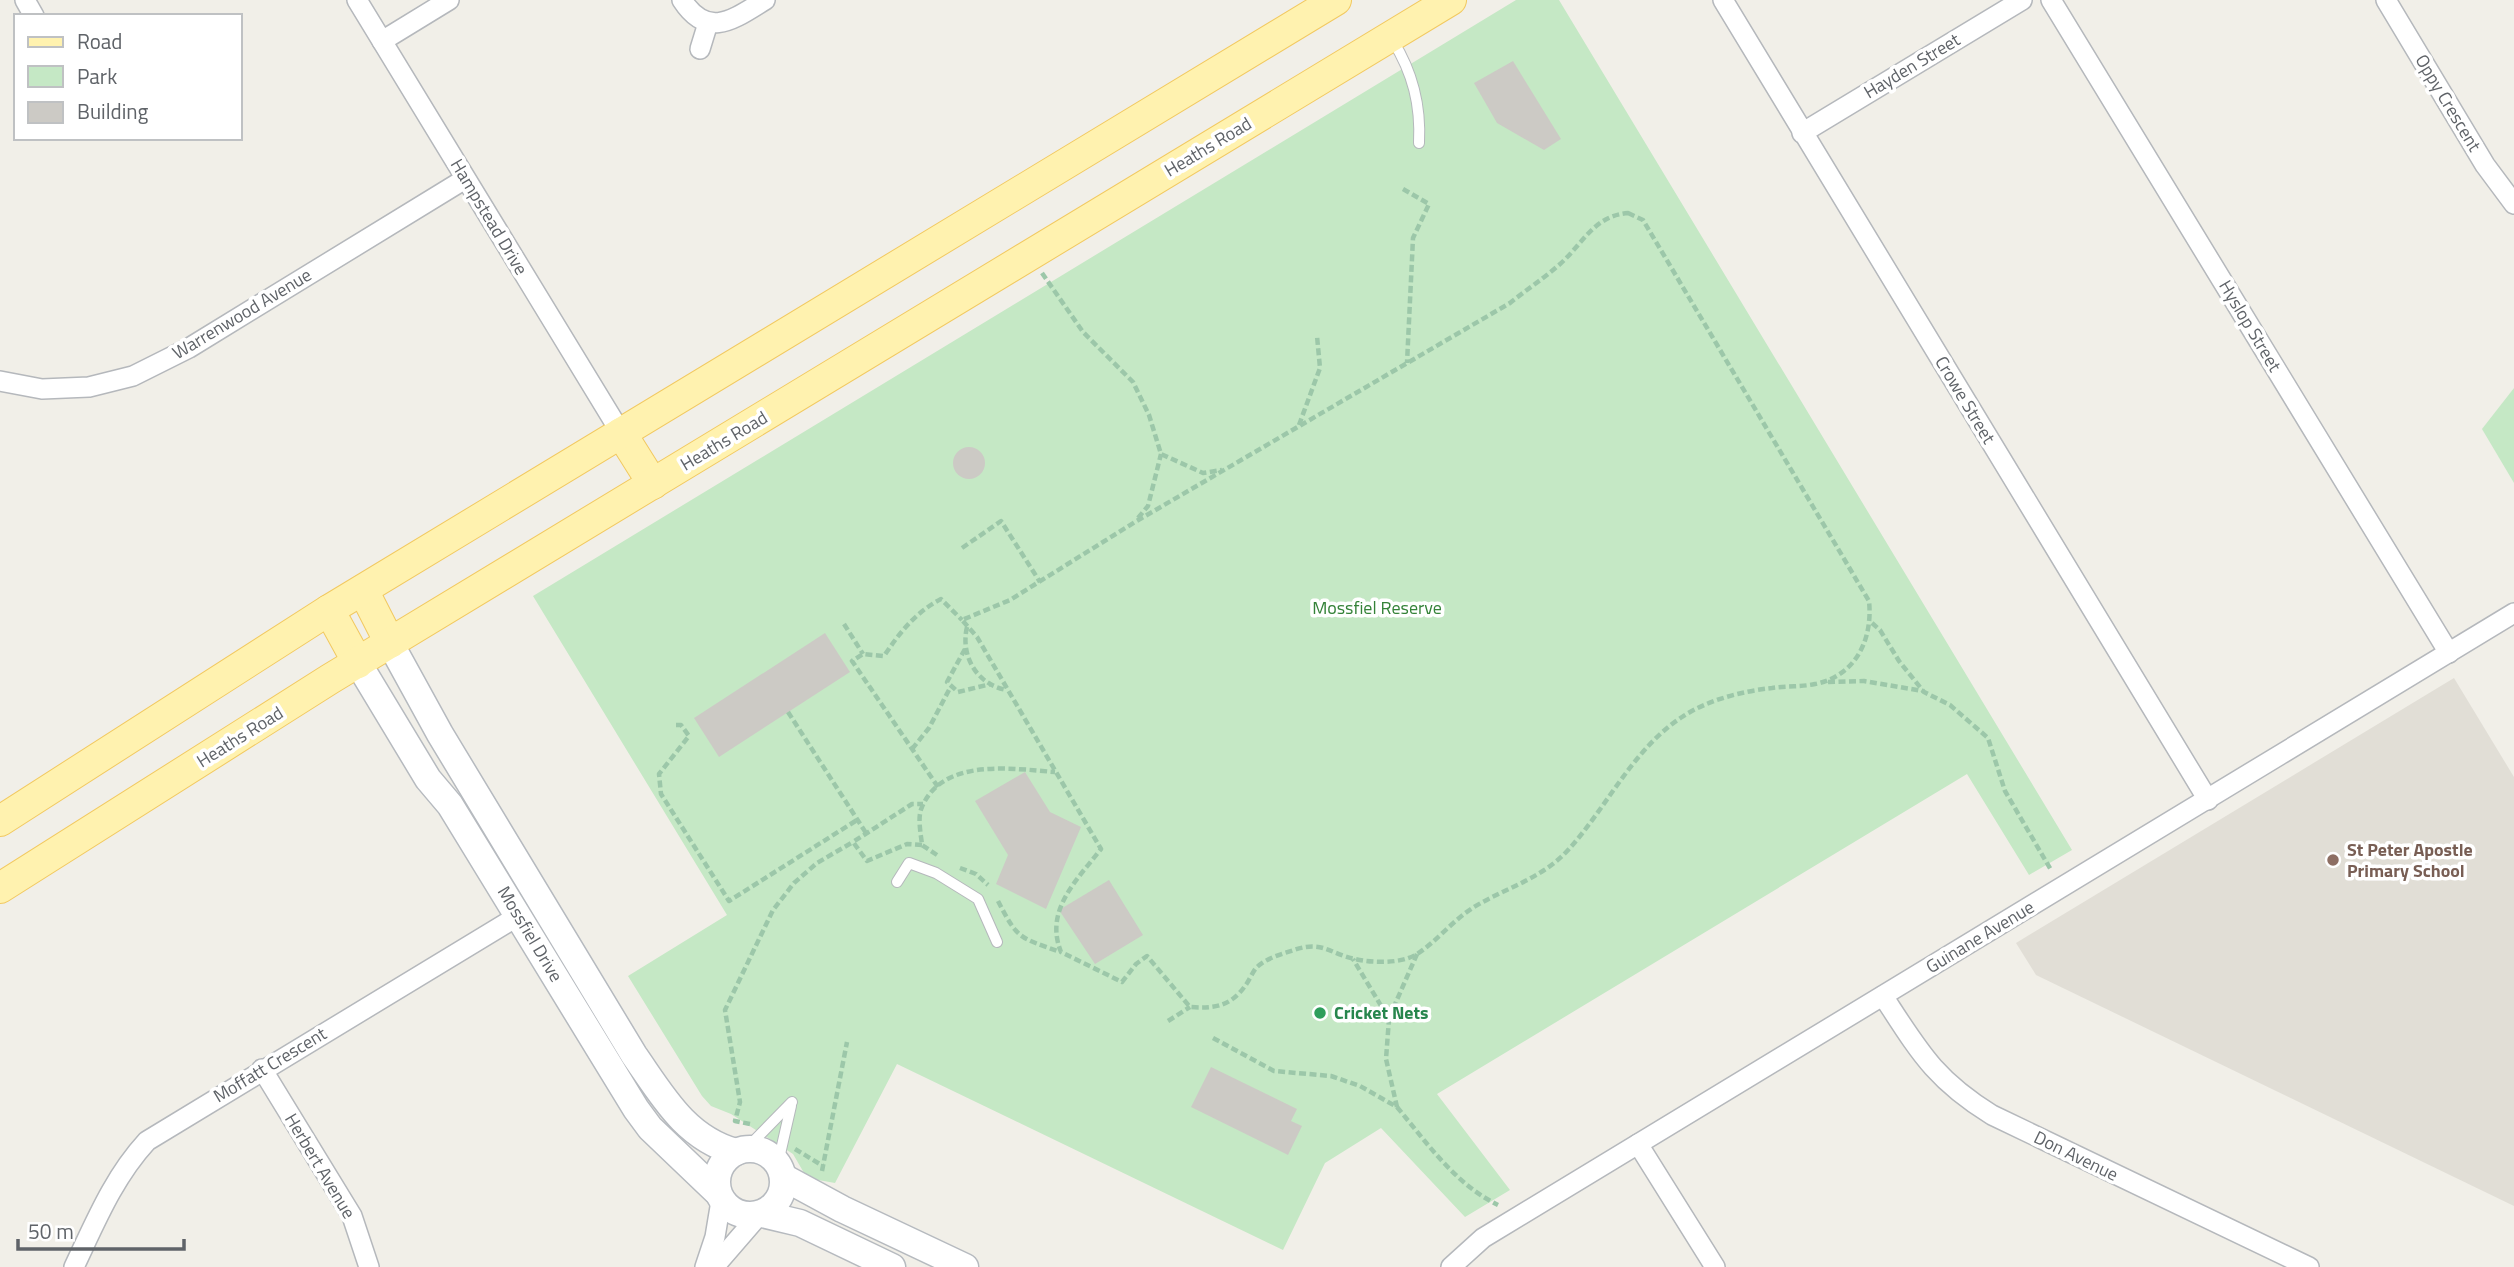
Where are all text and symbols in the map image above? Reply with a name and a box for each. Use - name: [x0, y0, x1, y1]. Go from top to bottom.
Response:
- legend: [14, 14, 242, 140]
- text: Road: [77, 25, 122, 57]
- street label: Hayden Street: [1858, 26, 1966, 105]
- street label: Oppy Crescent: [2409, 49, 2489, 157]
- text: Park: [77, 60, 117, 92]
- text: Building: [77, 95, 149, 127]
- street label: Heaths Road: [1159, 110, 1256, 183]
- street label: Hampstead Drive: [444, 153, 535, 280]
- street label: Warrenwood Avenue: [167, 261, 316, 366]
- street label: Hyslop Street: [2212, 275, 2289, 377]
- street label: Crowe Street: [1929, 351, 2003, 449]
- street label: Heaths Road: [675, 404, 772, 477]
- park label: Mossfiel Reserve: [1312, 594, 1442, 621]
- street label: Heaths Road: [191, 699, 288, 774]
- place label: St Peter Apostle Primary School: [2347, 836, 2473, 884]
- marker: St Peter Apostle Primary School: [2325, 852, 2341, 868]
- street label: Mossfiel Drive: [491, 881, 570, 987]
- street label: Guinane Avenue: [1920, 894, 2039, 980]
- place label: Cricket Nets: [1334, 999, 1429, 1026]
- marker: Cricket Nets: [1312, 1005, 1328, 1021]
- street label: Moffatt Crescent: [208, 1020, 332, 1109]
- street label: Herbert Avenue: [278, 1108, 363, 1224]
- street label: Don Avenue: [2029, 1123, 2123, 1188]
- scale bar: [18, 1208, 184, 1252]
- text: 50 m: [28, 1215, 74, 1247]

